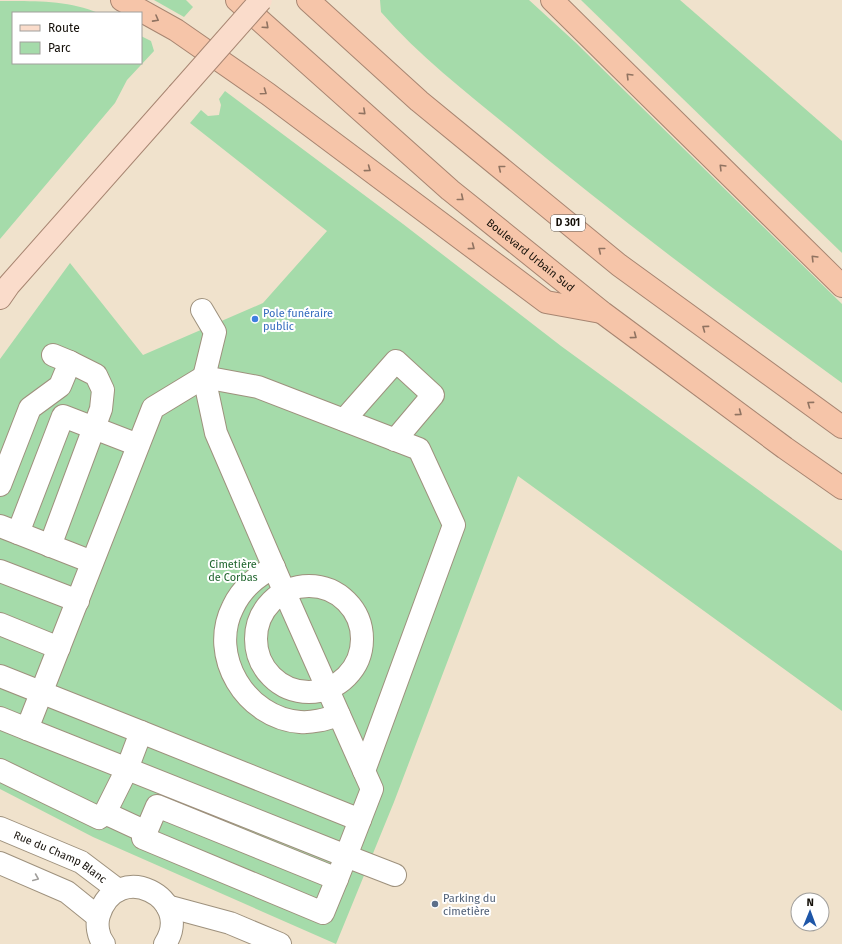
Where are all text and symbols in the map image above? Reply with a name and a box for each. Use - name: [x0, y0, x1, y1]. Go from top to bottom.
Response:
- legend: [12, 12, 142, 64]
- one-way arrow: [152, 14, 159, 22]
- text: Route: [48, 21, 80, 35]
- one-way arrow: [261, 21, 269, 29]
- text: Parc: [48, 41, 71, 55]
- one-way arrow: [626, 73, 634, 81]
- one-way arrow: [260, 87, 267, 95]
- one-way arrow: [358, 108, 366, 115]
- one-way arrow: [364, 164, 371, 171]
- one-way arrow: [719, 164, 727, 172]
- one-way arrow: [498, 165, 505, 172]
- one-way arrow: [456, 194, 463, 201]
- road number: D 301: [551, 215, 585, 231]
- street label: Boulevard Urbain Sud: [484, 216, 577, 294]
- one-way arrow: [468, 242, 475, 249]
- one-way arrow: [598, 248, 606, 255]
- one-way arrow: [811, 256, 819, 263]
- place label: Pole funéraire public: [263, 307, 333, 333]
- marker: Pole funéraire public: [250, 314, 260, 324]
- one-way arrow: [703, 326, 710, 333]
- one-way arrow: [630, 331, 637, 339]
- one-way arrow: [808, 402, 815, 409]
- one-way arrow: [734, 409, 741, 416]
- park label: Cimetière de Corbas: [208, 558, 258, 584]
- street label: Rue du Champ Blanc: [12, 828, 109, 886]
- one-way arrow: [32, 874, 39, 882]
- place label: Parking du cimetière: [443, 892, 496, 918]
- north arrow: [790, 892, 830, 932]
- text: N: [806, 896, 814, 909]
- marker: Parking du cimetière: [430, 899, 440, 909]

